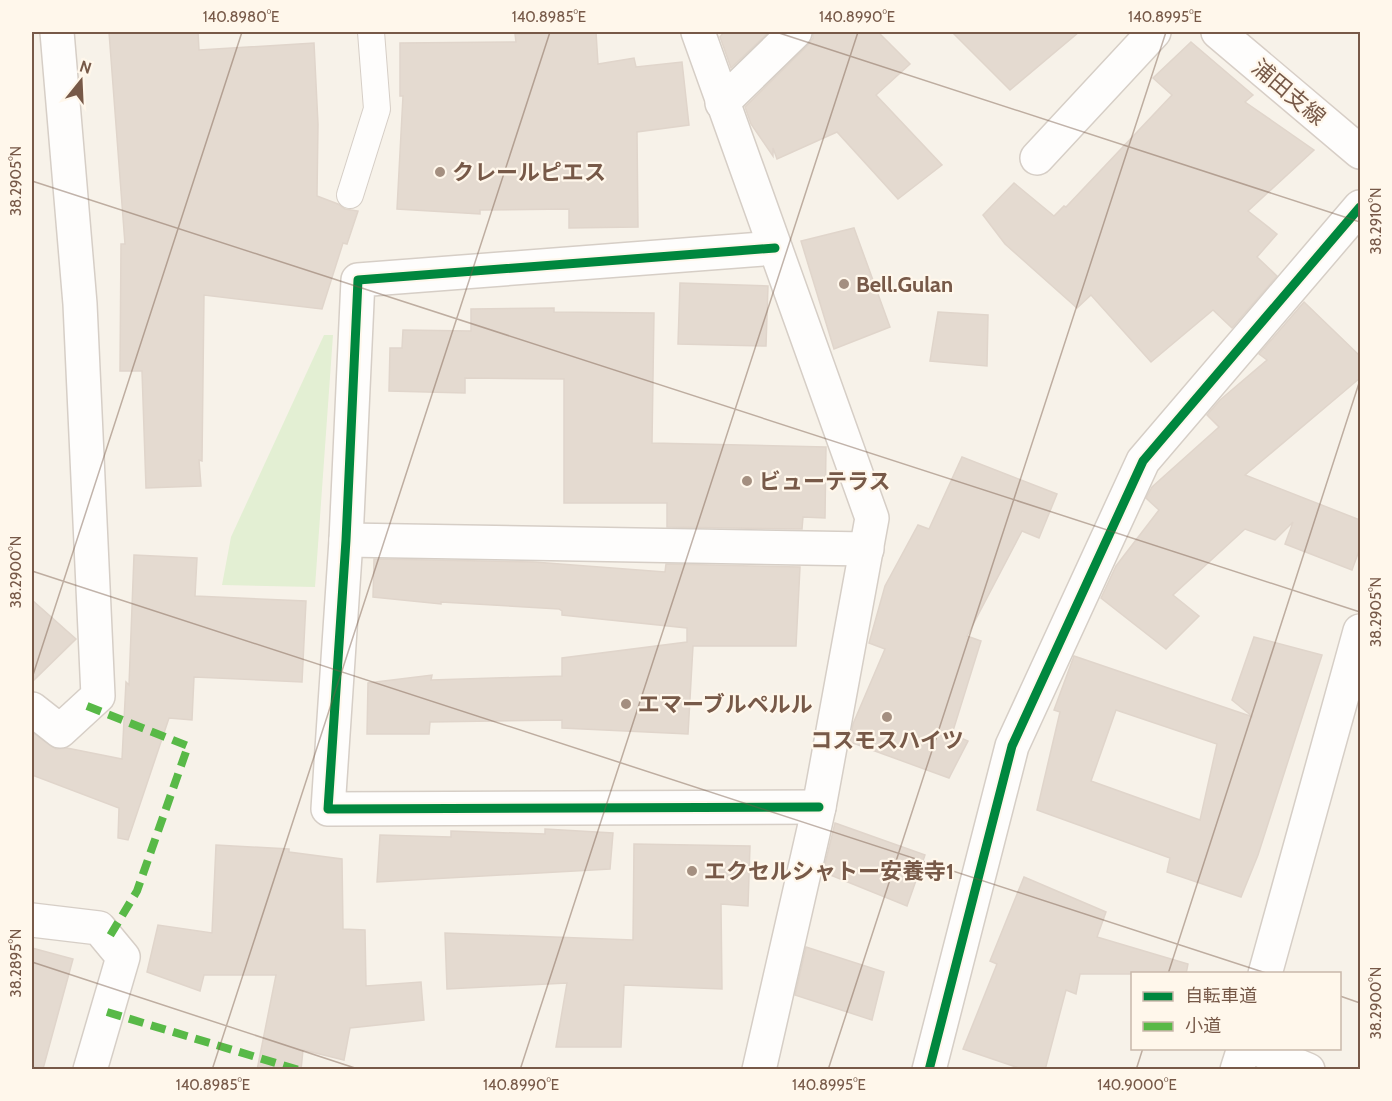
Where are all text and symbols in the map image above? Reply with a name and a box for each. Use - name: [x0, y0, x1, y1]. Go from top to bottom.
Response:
- text: 140.8980°E: [203, 8, 279, 26]
- text: 140.8985°E: [512, 8, 586, 26]
- text: 140.8990°E: [819, 8, 895, 26]
- text: 140.8995°E: [1128, 8, 1202, 26]
- north arrow: [51, 51, 111, 111]
- street label: 浦田支線: [1246, 54, 1331, 131]
- text: N: [77, 56, 94, 78]
- text: 38.2905°N: [7, 146, 25, 216]
- place label: クレールピエス: [452, 159, 606, 186]
- marker: クレールピエス: [433, 165, 447, 179]
- text: 38.2910°N: [1367, 188, 1385, 255]
- place label: Bell.Gulan: [856, 271, 953, 298]
- marker: Bell.Gulan: [837, 277, 851, 291]
- place label: ビューテラス: [759, 468, 891, 495]
- marker: ビューテラス: [740, 474, 754, 488]
- text: 38.2900°N: [7, 536, 25, 608]
- text: 38.2905°N: [1367, 577, 1385, 647]
- place label: エマーブルペルル: [638, 691, 813, 718]
- marker: エマーブルペルル: [619, 697, 633, 711]
- marker: コスモスハイツ: [880, 710, 894, 724]
- place label: コスモスハイツ: [810, 727, 964, 754]
- place label: エクセルシャトー安養寺1: [704, 858, 954, 885]
- marker: エクセルシャトー安養寺1: [685, 864, 699, 878]
- text: 38.2895°N: [7, 929, 25, 997]
- text: 38.2900°N: [1367, 967, 1385, 1039]
- legend: [1131, 972, 1341, 1050]
- text: 自転車道: [1185, 985, 1257, 1007]
- text: 小道: [1185, 1015, 1221, 1037]
- text: 140.8985°E: [176, 1076, 250, 1094]
- text: 140.8990°E: [483, 1076, 559, 1094]
- text: 140.8995°E: [792, 1076, 866, 1094]
- text: 140.9000°E: [1097, 1076, 1177, 1094]

